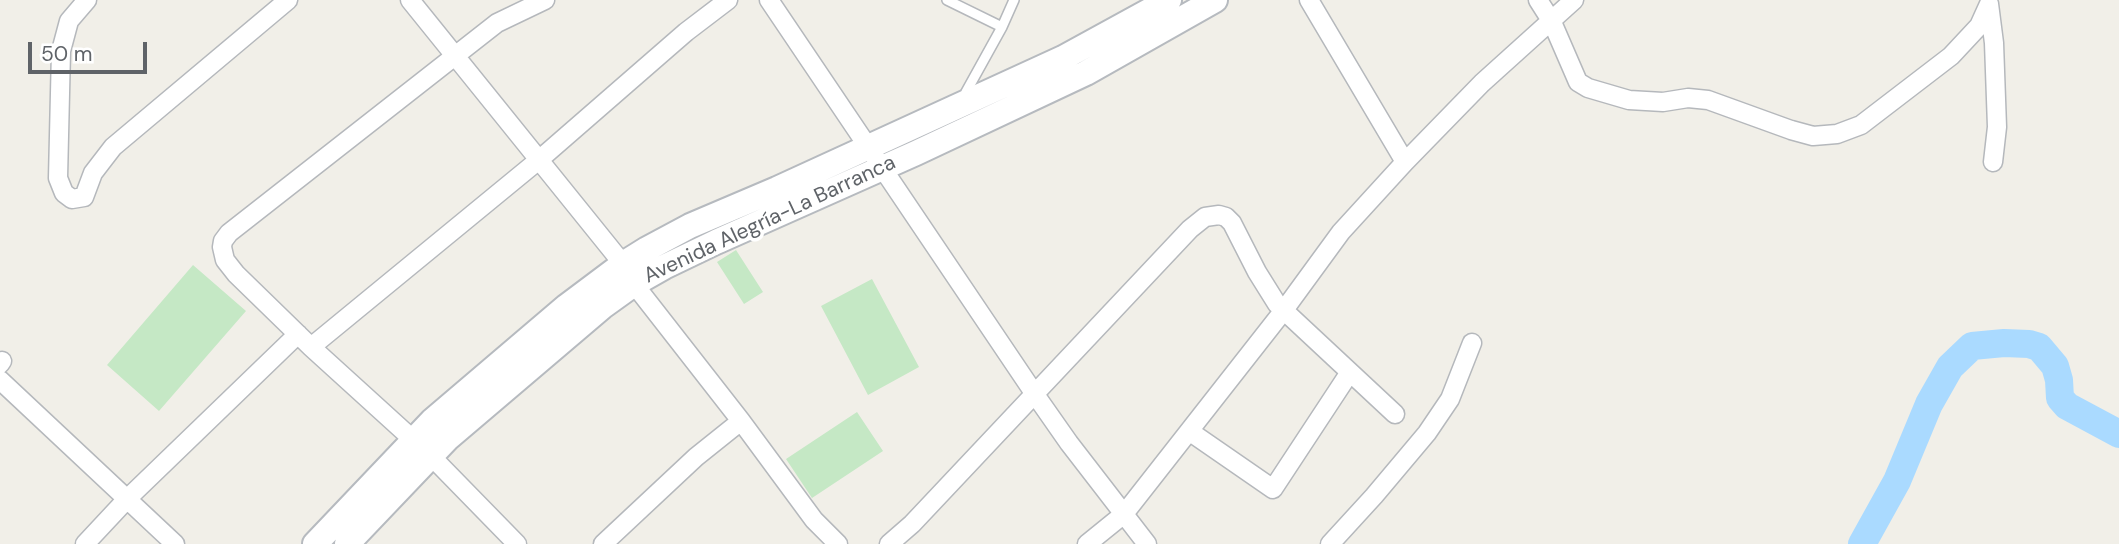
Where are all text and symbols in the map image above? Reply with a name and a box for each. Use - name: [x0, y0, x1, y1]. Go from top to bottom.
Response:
- scale bar: [32, 28, 150, 72]
- text: 50 m: [41, 40, 92, 68]
- street label: Avenida Alegría-La Barranca: [640, 151, 900, 289]

